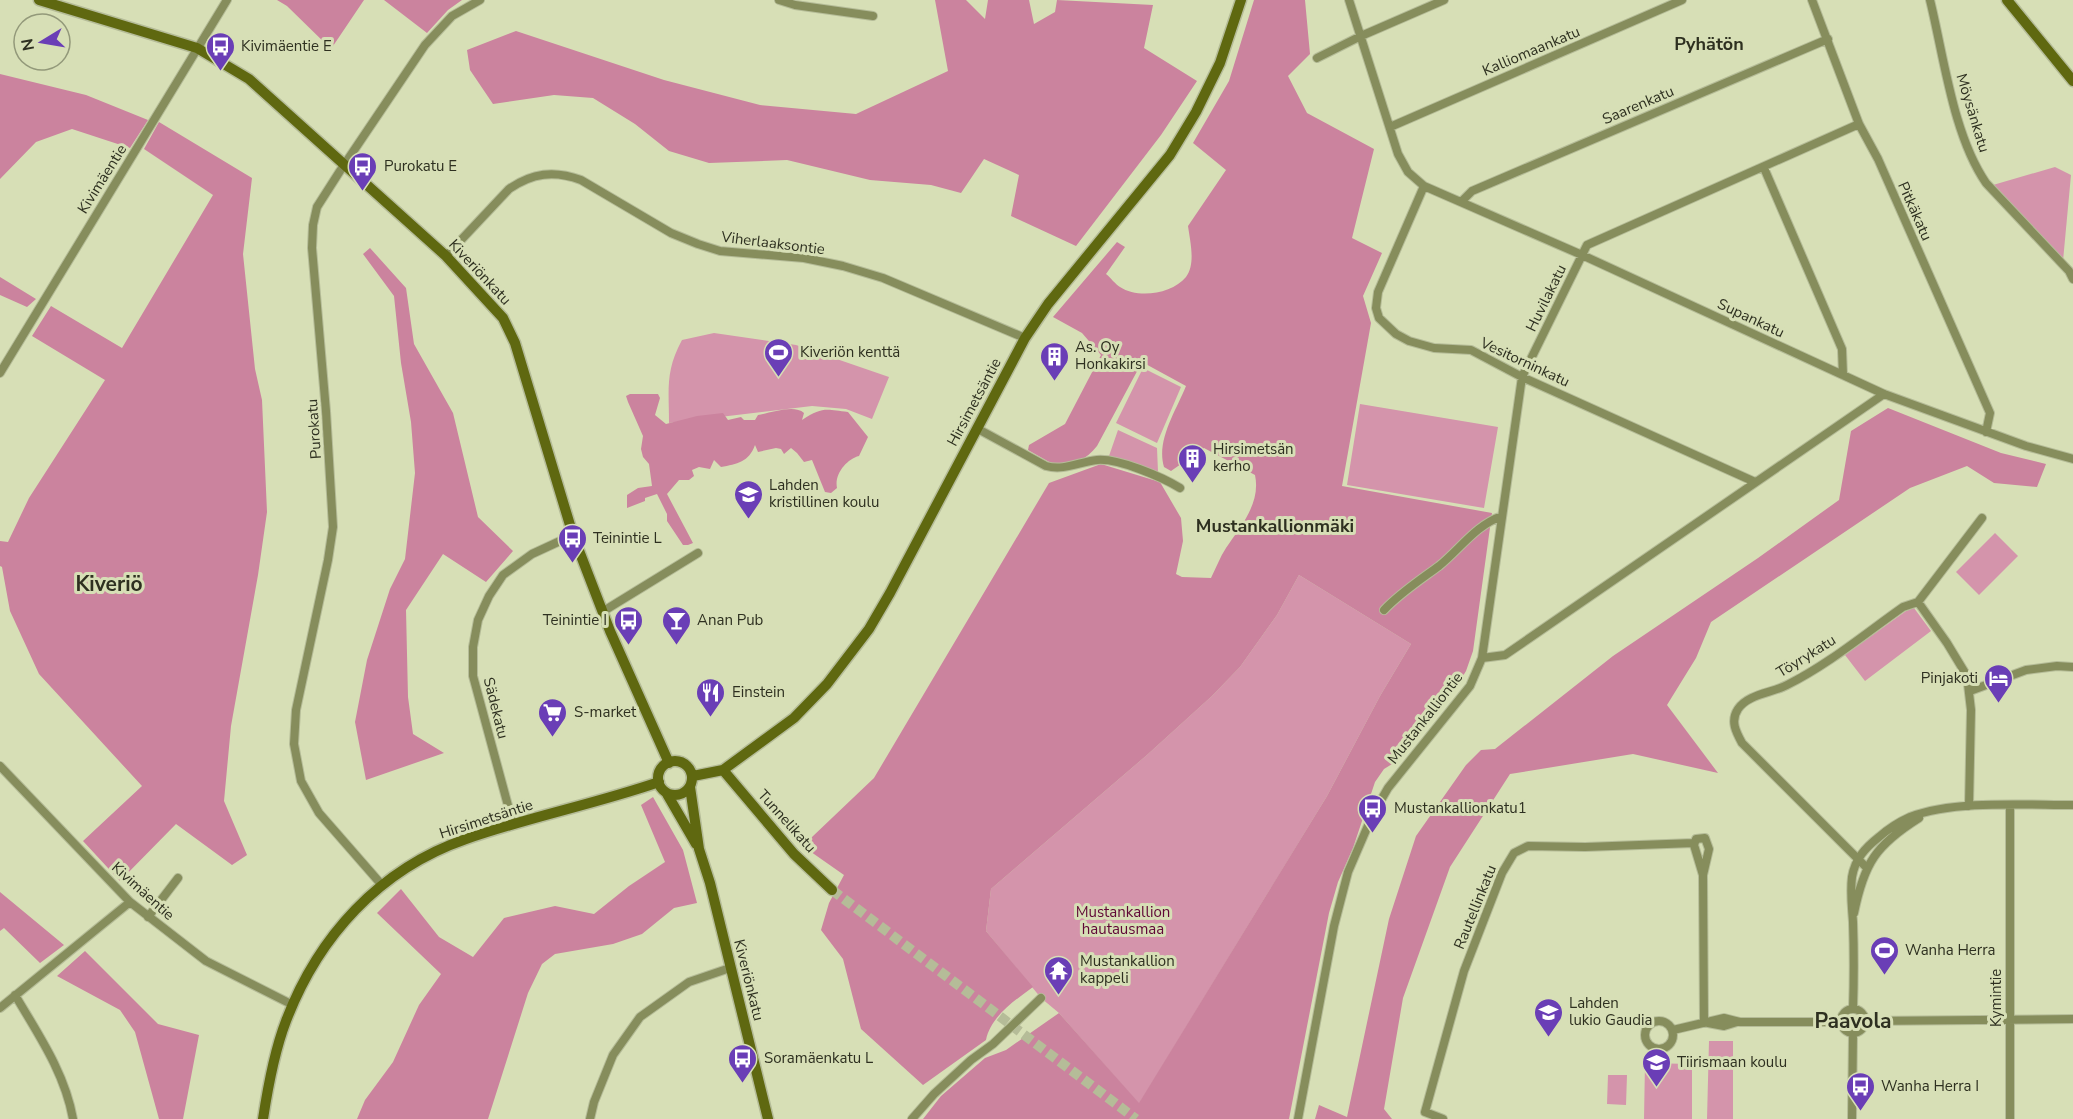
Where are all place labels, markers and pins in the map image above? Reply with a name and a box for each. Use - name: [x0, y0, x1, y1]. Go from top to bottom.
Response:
- bus stop icon: Kivimäentie E: [204, 30, 236, 72]
- place label: Kivimäentie E: [241, 36, 332, 56]
- bus stop icon: Purokatu E: [347, 150, 379, 192]
- place label: Purokatu E: [384, 156, 457, 176]
- sports icon: Kiveriön kenttä: [763, 336, 795, 378]
- place label: As. Oy Honkakirsi: [1075, 337, 1146, 374]
- building icon: As. Oy Honkakirsi: [1038, 340, 1070, 382]
- place label: Kiveriön kenttä: [800, 342, 900, 362]
- place label: Hirsimetsän kerho: [1213, 439, 1294, 476]
- building icon: Hirsimetsän kerho: [1176, 442, 1208, 484]
- place label: Lahden kristillinen koulu: [769, 475, 879, 512]
- school or university icon: Lahden kristillinen koulu: [732, 478, 764, 520]
- bus stop icon: Teinintie L: [556, 522, 588, 564]
- place label: Teinintie L: [593, 528, 662, 548]
- bus stop icon: Teinintie I: [612, 604, 644, 646]
- bar icon: Anan Pub: [660, 604, 692, 646]
- place label: Teinintie I: [543, 610, 607, 630]
- place label: Anan Pub: [697, 610, 764, 630]
- hotel icon: Pinjakoti: [1983, 662, 2015, 704]
- place label: Pinjakoti: [1921, 668, 1978, 688]
- restaurant icon: Einstein: [695, 676, 727, 718]
- place label: Einstein: [732, 682, 785, 702]
- supermarket icon: S-market: [537, 696, 569, 738]
- place label: S-market: [574, 702, 637, 722]
- bus stop icon: Mustankallionkatu1: [1357, 792, 1389, 834]
- place label: Mustankallionkatu1: [1394, 798, 1527, 818]
- sports icon: Wanha Herra: [1868, 934, 1900, 976]
- place label: Wanha Herra: [1905, 940, 1995, 960]
- place label: Mustankallion kappeli: [1080, 951, 1175, 988]
- temple icon: Mustankallion kappeli: [1043, 954, 1075, 996]
- place label: Lahden lukio Gaudia: [1569, 993, 1652, 1030]
- school or university icon: Lahden lukio Gaudia: [1532, 996, 1564, 1038]
- bus stop icon: Soramäenkatu L: [727, 1042, 759, 1084]
- school or university icon: Tiirismaan koulu: [1640, 1046, 1672, 1088]
- place label: Soramäenkatu L: [764, 1048, 873, 1068]
- place label: Tiirismaan koulu: [1677, 1052, 1787, 1072]
- bus stop icon: Wanha Herra I: [1844, 1070, 1876, 1112]
- place label: Wanha Herra I: [1881, 1076, 1979, 1096]

